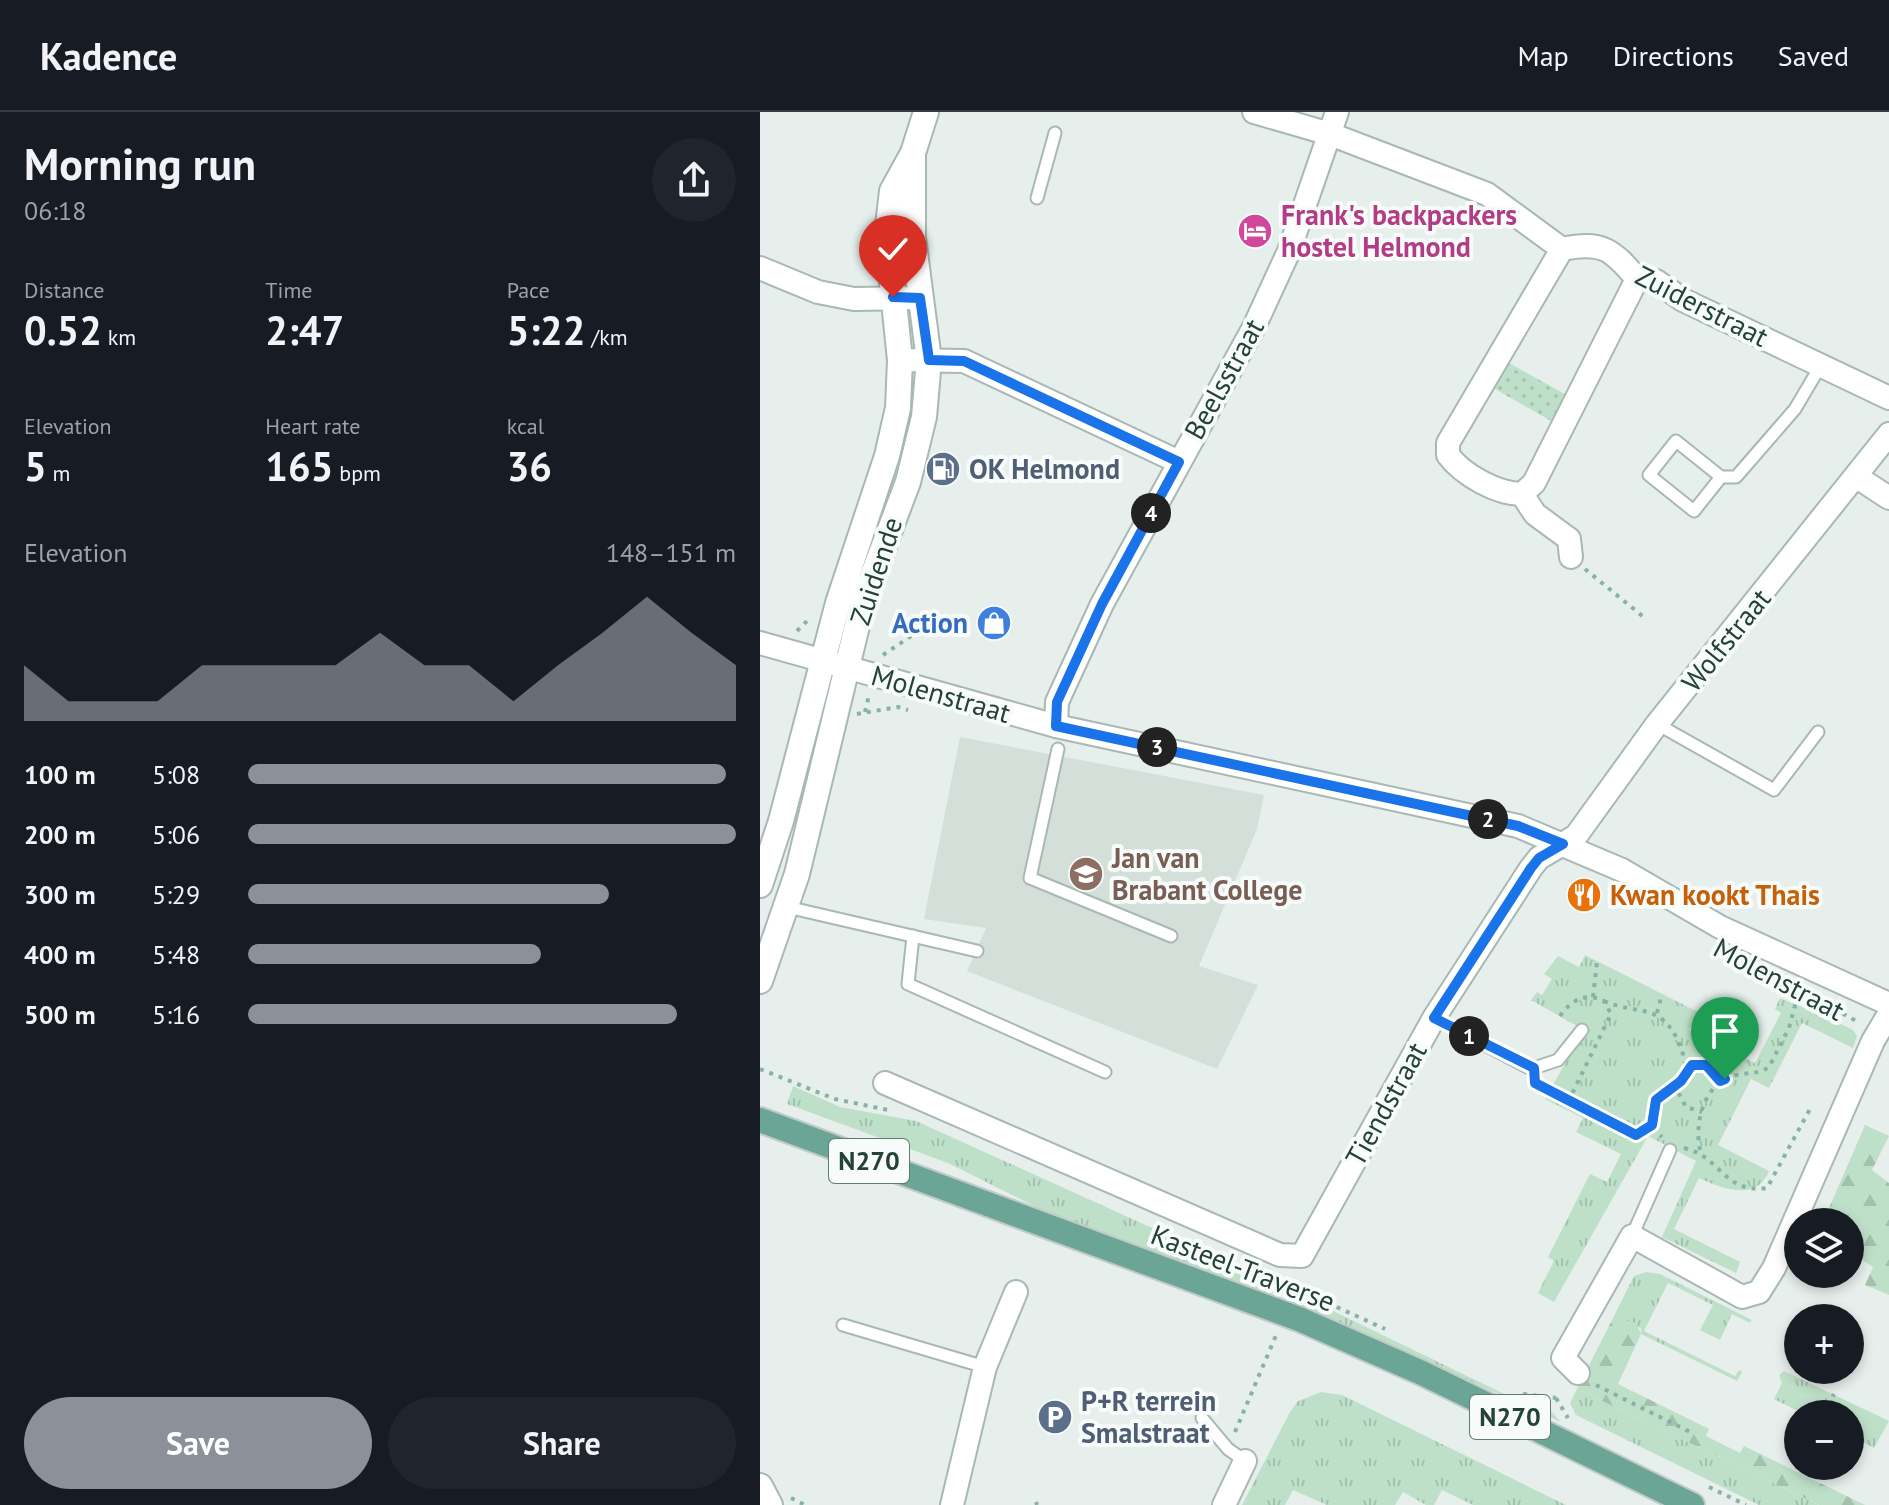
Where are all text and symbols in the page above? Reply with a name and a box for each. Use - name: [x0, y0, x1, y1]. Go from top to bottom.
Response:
- text: Kadence: [40, 31, 177, 80]
- text: Map: [1518, 37, 1569, 74]
- text: Directions: [1613, 37, 1734, 74]
- text: Saved: [1778, 37, 1849, 74]
- text: Morning run: [24, 135, 256, 192]
- button: share: [652, 138, 736, 222]
- text: 06:18: [24, 194, 86, 227]
- place label: Frank's backpackers hostel Helmond: [1281, 196, 1517, 265]
- hotel icon: Frank's backpackers hostel Helmond: [1236, 212, 1274, 250]
- pin: [859, 215, 927, 297]
- icon: check: [871, 227, 915, 271]
- street label: Zuiderstraat: [1630, 256, 1775, 355]
- text: Distance: [24, 276, 105, 304]
- text: Time: [265, 276, 312, 304]
- text: Pace: [507, 276, 550, 304]
- text: 0.52: [24, 304, 102, 356]
- text: 2:47: [265, 304, 344, 356]
- text: 5:22: [507, 304, 585, 356]
- street label: Beelsstraat: [1175, 311, 1272, 446]
- text: km: [102, 323, 136, 351]
- text: /km: [585, 323, 628, 351]
- text: Elevation: [24, 412, 112, 440]
- text: Heart rate: [265, 412, 360, 440]
- text: kcal: [507, 412, 544, 440]
- text: 5: [24, 440, 47, 492]
- text: 165: [265, 440, 333, 492]
- text: 36: [507, 440, 552, 492]
- fuel station icon: OK Helmond: [924, 450, 962, 488]
- place label: OK Helmond: [969, 450, 1120, 487]
- text: m: [47, 459, 70, 487]
- text: bpm: [333, 459, 381, 487]
- pin: 4: [1131, 493, 1171, 533]
- text: 4: [1145, 499, 1157, 527]
- street label: Zuidende: [841, 512, 910, 629]
- text: Elevation: [24, 536, 128, 569]
- text: 148–151 m: [606, 536, 736, 569]
- street label: Wolfstraat: [1673, 580, 1779, 699]
- place label: Action: [892, 604, 968, 641]
- shop icon: Action: [975, 604, 1013, 642]
- street label: Molenstraat: [867, 656, 1015, 731]
- pin: 3: [1137, 727, 1177, 767]
- text: 3: [1151, 733, 1163, 761]
- text: 100 m: [24, 758, 96, 791]
- text: 5:08: [152, 758, 200, 791]
- pin: 2: [1468, 799, 1508, 839]
- text: 2: [1482, 805, 1494, 833]
- text: 200 m: [24, 818, 96, 851]
- text: 5:06: [152, 818, 200, 851]
- place label: Jan van Brabant College: [1111, 839, 1302, 908]
- school or university icon: Jan van Brabant College: [1067, 855, 1105, 893]
- restaurant icon: Kwan kookt Thais: [1565, 876, 1603, 914]
- place label: Kwan kookt Thais: [1610, 876, 1820, 913]
- text: 300 m: [24, 878, 96, 911]
- text: 5:29: [152, 878, 200, 911]
- street label: Molenstraat: [1707, 929, 1851, 1029]
- text: 400 m: [24, 938, 96, 971]
- text: 5:48: [152, 938, 200, 971]
- pin: [1691, 997, 1759, 1079]
- text: 500 m: [24, 998, 96, 1031]
- text: 5:16: [152, 998, 200, 1031]
- icon: arrive: [1703, 1009, 1747, 1053]
- pin: 1: [1449, 1016, 1489, 1056]
- text: 1: [1463, 1022, 1475, 1050]
- street label: Tiendstraat: [1336, 1035, 1435, 1172]
- road number: N270: [829, 1139, 909, 1183]
- map controls: [1784, 1208, 1864, 1480]
- button: layers: [1784, 1208, 1864, 1288]
- street label: Kasteel-Traverse: [1146, 1215, 1340, 1320]
- button: +: [1784, 1304, 1864, 1384]
- place label: P+R terrein Smalstraat: [1081, 1382, 1216, 1451]
- road number: N270: [1470, 1395, 1550, 1439]
- button: Save: [24, 1397, 372, 1489]
- button: Share: [388, 1397, 736, 1489]
- parking icon: P+R terrein Smalstraat: [1036, 1398, 1074, 1436]
- button: −: [1784, 1400, 1864, 1480]

